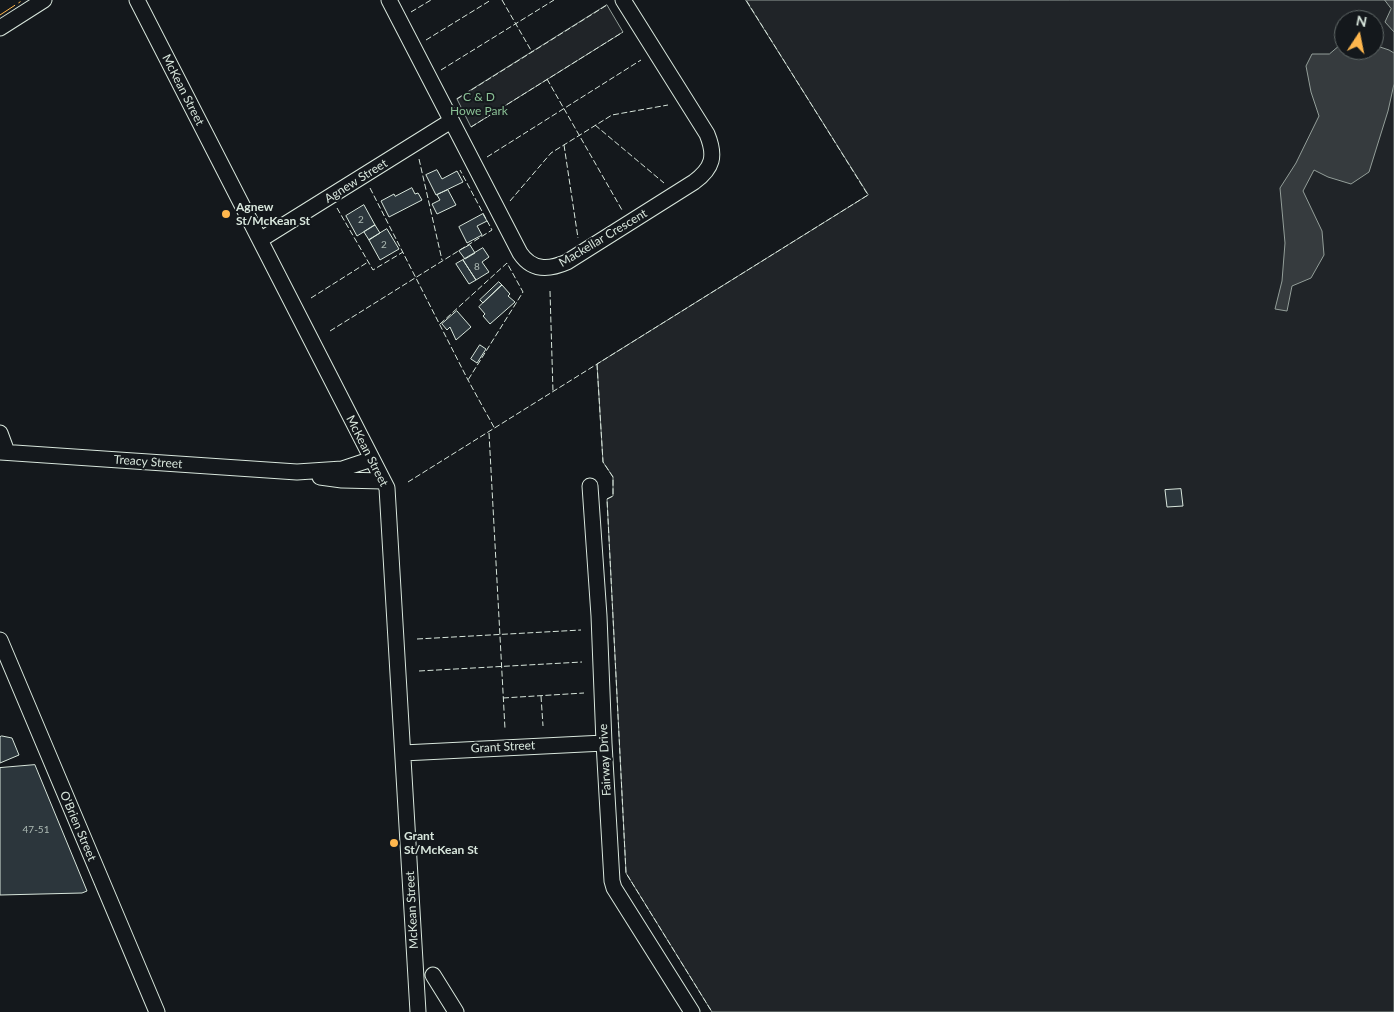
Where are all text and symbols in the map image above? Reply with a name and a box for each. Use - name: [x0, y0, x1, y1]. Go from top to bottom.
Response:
- north arrow: [1334, 10, 1384, 60]
- text: N: [1355, 11, 1369, 30]
- street label: McKean Street: [159, 52, 207, 128]
- park label: C & D Howe Park: [450, 90, 508, 118]
- street label: Agnew Street: [322, 156, 390, 206]
- place label: Agnew St/McKean St: [236, 200, 310, 228]
- street label: Mackellar Crescent: [556, 206, 650, 270]
- marker: Agnew St/McKean St: [220, 208, 232, 220]
- house number: 2: [358, 214, 364, 226]
- house number: 2: [381, 239, 387, 251]
- house number: 8: [474, 261, 480, 273]
- street label: McKean Street: [343, 413, 391, 489]
- street label: Treacy Street: [113, 452, 183, 472]
- street label: Fairway Drive: [596, 724, 614, 796]
- street label: Grant Street: [470, 738, 536, 756]
- street label: O'Brien Street: [57, 789, 99, 863]
- house number: 47-51: [23, 824, 49, 836]
- place label: Grant St/McKean St: [404, 829, 478, 857]
- marker: Grant St/McKean St: [388, 837, 400, 849]
- street label: McKean Street: [403, 871, 421, 949]

